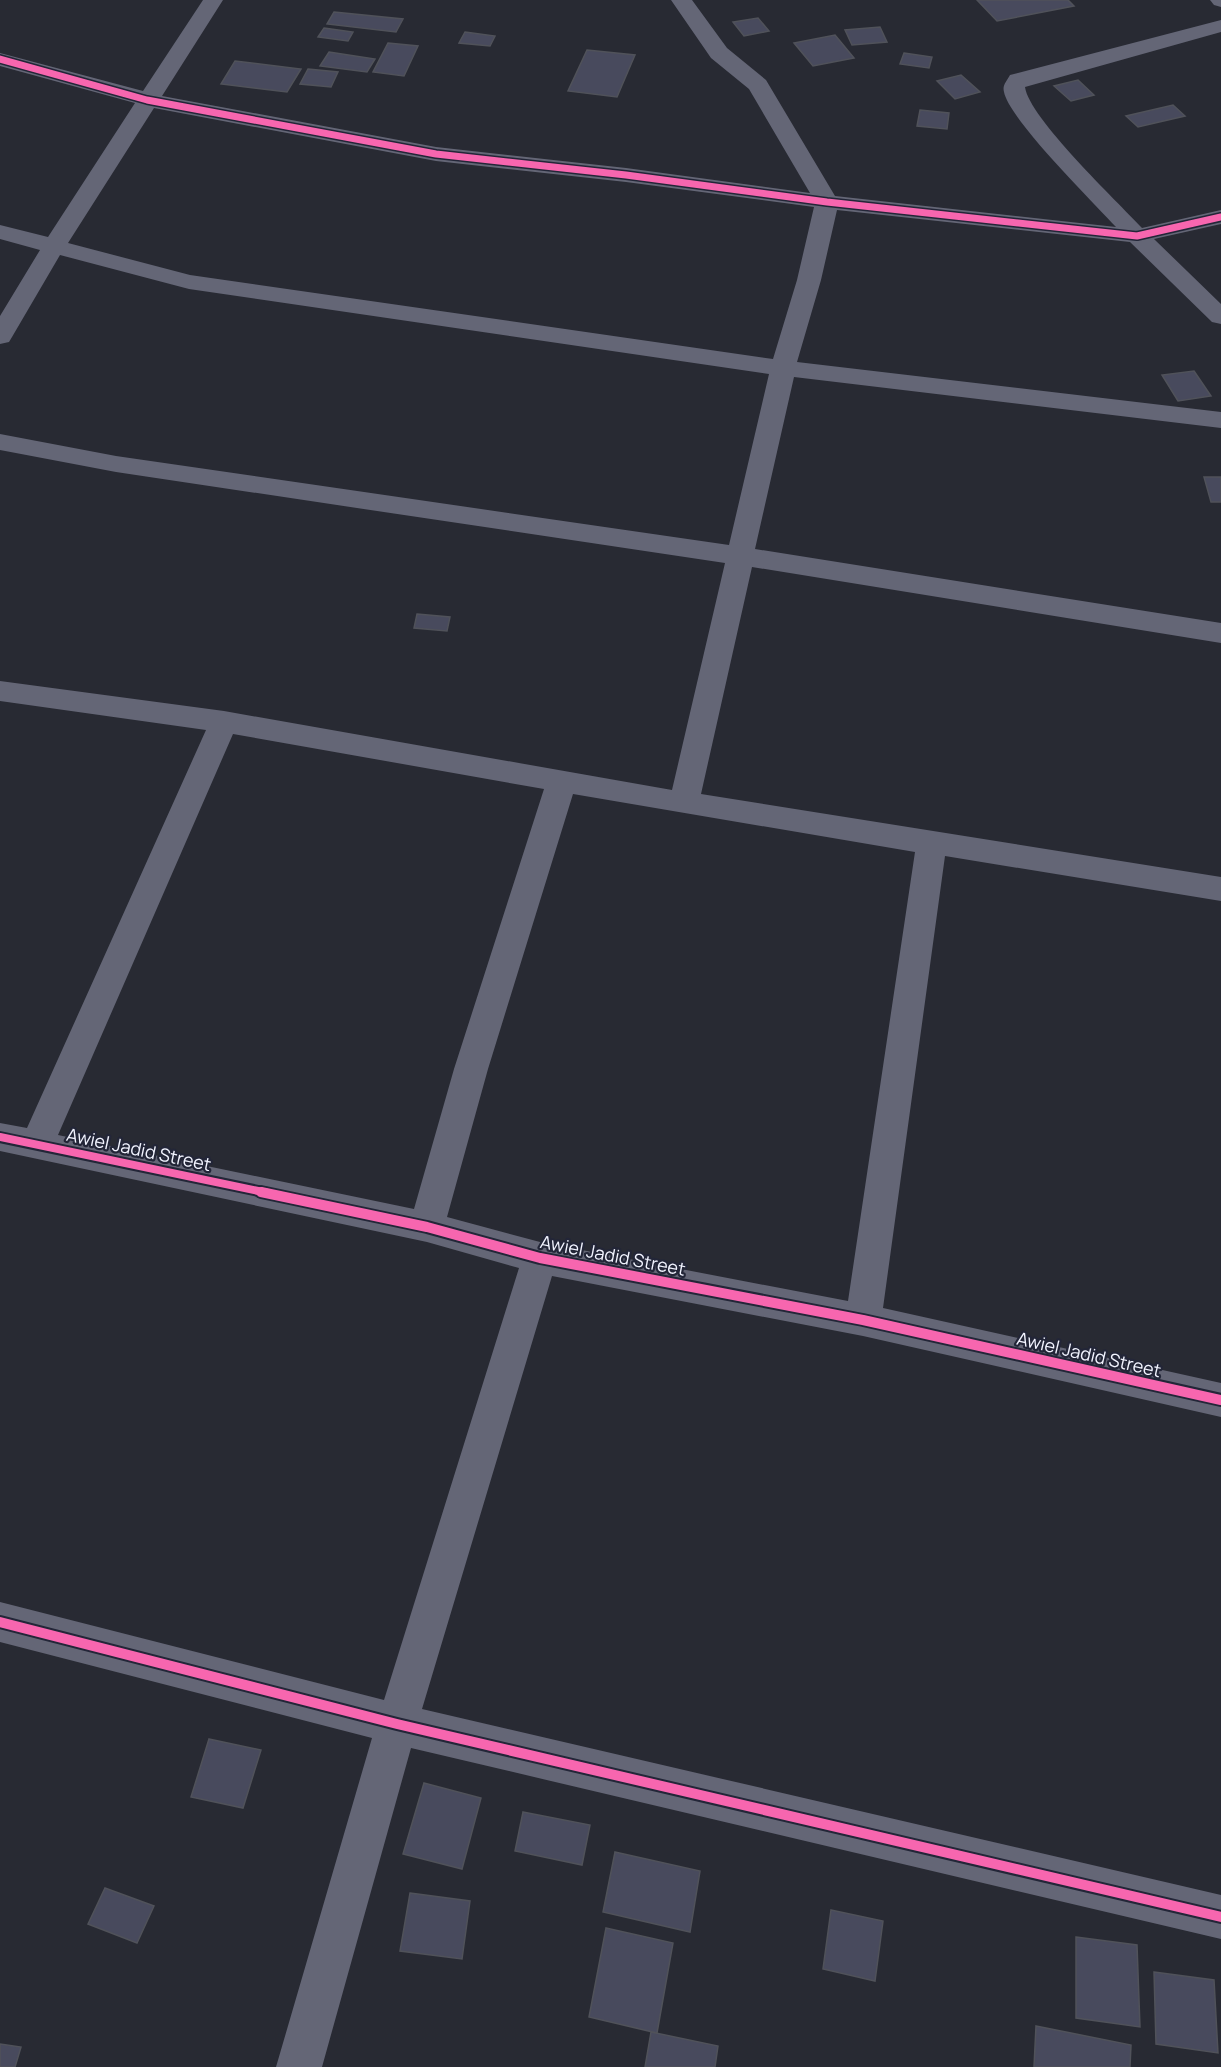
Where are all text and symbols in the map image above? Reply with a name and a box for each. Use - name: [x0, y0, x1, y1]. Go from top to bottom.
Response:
- street label: Awiel Jadid Street: [64, 1122, 214, 1176]
- street label: Awiel Jadid Street: [538, 1229, 688, 1281]
- street label: Awiel Jadid Street: [1015, 1326, 1163, 1382]

